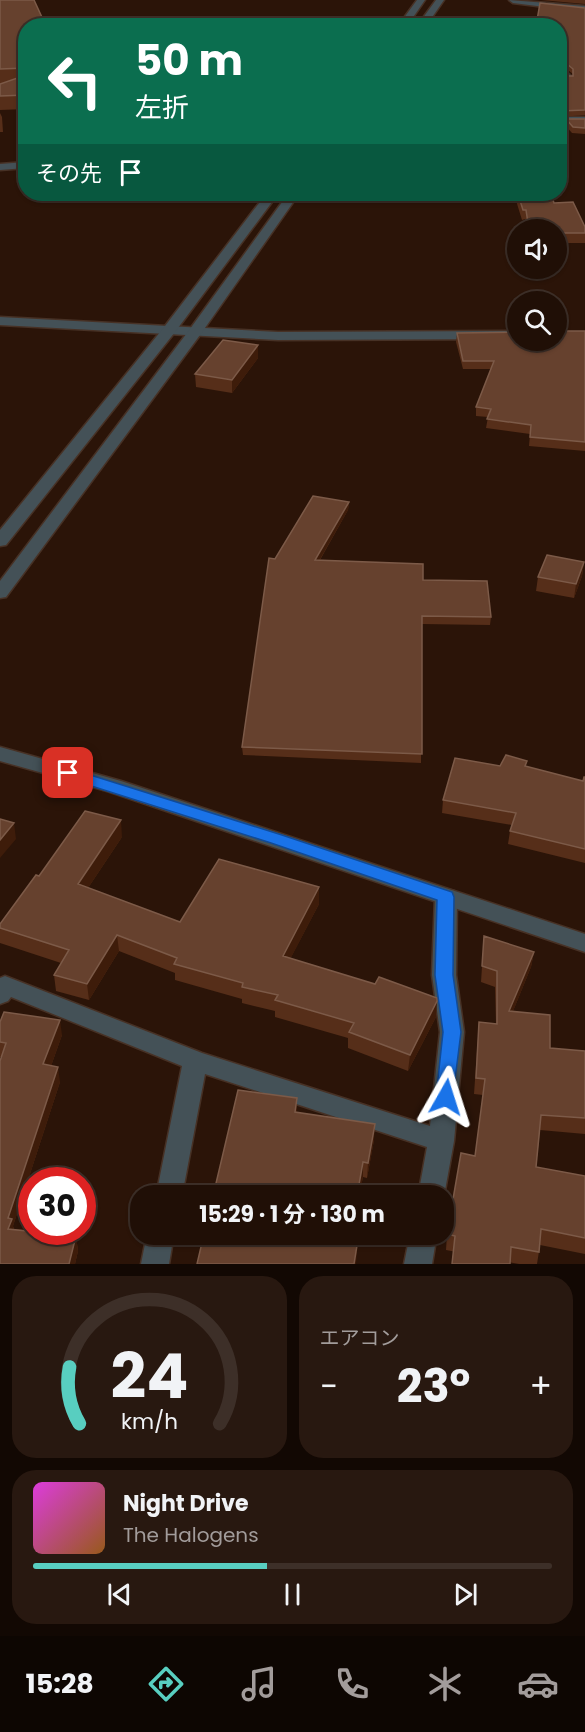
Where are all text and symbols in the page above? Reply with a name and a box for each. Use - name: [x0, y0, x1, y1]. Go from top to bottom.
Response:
- text: 50 m: [135, 31, 243, 90]
- icon: left: [36, 42, 114, 120]
- text: 左折: [135, 89, 189, 126]
- icon: arrive: [114, 156, 147, 189]
- text: その先: [36, 158, 102, 189]
- map controls: [507, 219, 567, 351]
- button: sound: [507, 219, 567, 279]
- button: search: [507, 291, 567, 351]
- pin: [42, 747, 93, 798]
- icon: arrive: [51, 756, 84, 789]
- position arrow: [414, 1065, 478, 1129]
- speed limit sign: 30: [18, 1167, 96, 1245]
- text: 15:29 · 1 分 · 130 m: [199, 1199, 385, 1230]
- text: エアコン: [320, 1324, 400, 1352]
- text: 24: [110, 1332, 188, 1420]
- text: 23°: [397, 1355, 470, 1418]
- text: −: [320, 1363, 338, 1410]
- text: +: [529, 1363, 552, 1410]
- text: km/h: [121, 1406, 178, 1437]
- text: Night Drive: [123, 1488, 249, 1519]
- text: The Halogens: [123, 1521, 259, 1549]
- icon: previous: [103, 1578, 136, 1611]
- icon: pause: [276, 1578, 309, 1611]
- icon: next: [449, 1578, 482, 1611]
- icon: directions: [145, 1663, 187, 1705]
- icon: music: [238, 1663, 280, 1705]
- icon: phone: [331, 1663, 373, 1705]
- icon: climate: [424, 1663, 466, 1705]
- icon: car: [517, 1663, 559, 1705]
- text: 15:28: [26, 1665, 94, 1702]

